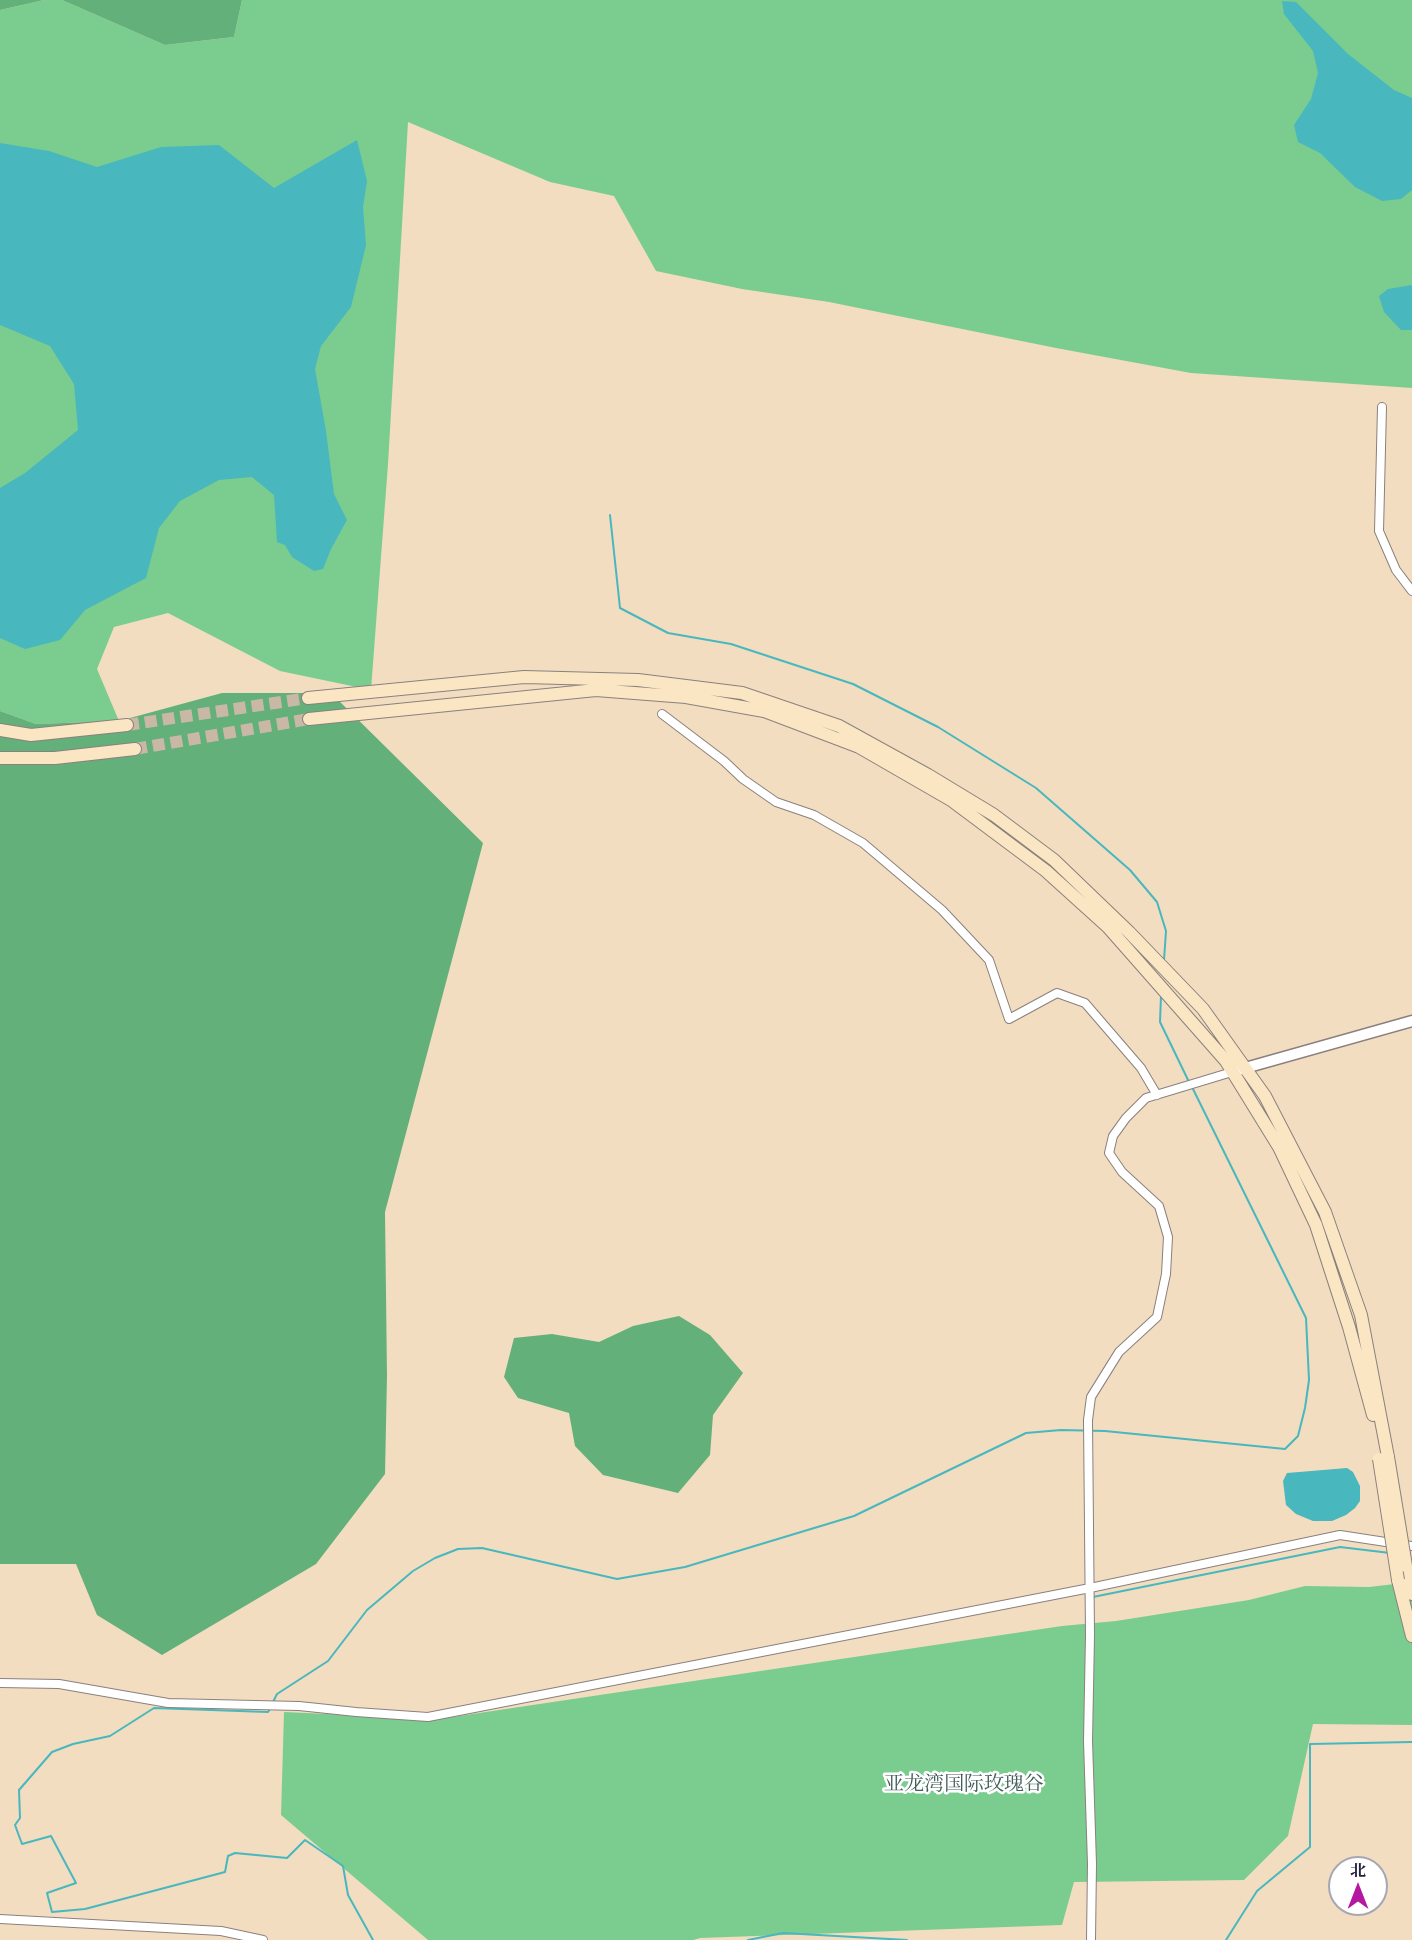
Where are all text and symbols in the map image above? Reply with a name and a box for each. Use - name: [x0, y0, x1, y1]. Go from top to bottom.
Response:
- park label: 亚龙湾国际玫瑰谷: [884, 1773, 1044, 1797]
- north arrow: [1328, 1856, 1388, 1916]
- text: 北: [1350, 1858, 1366, 1882]

